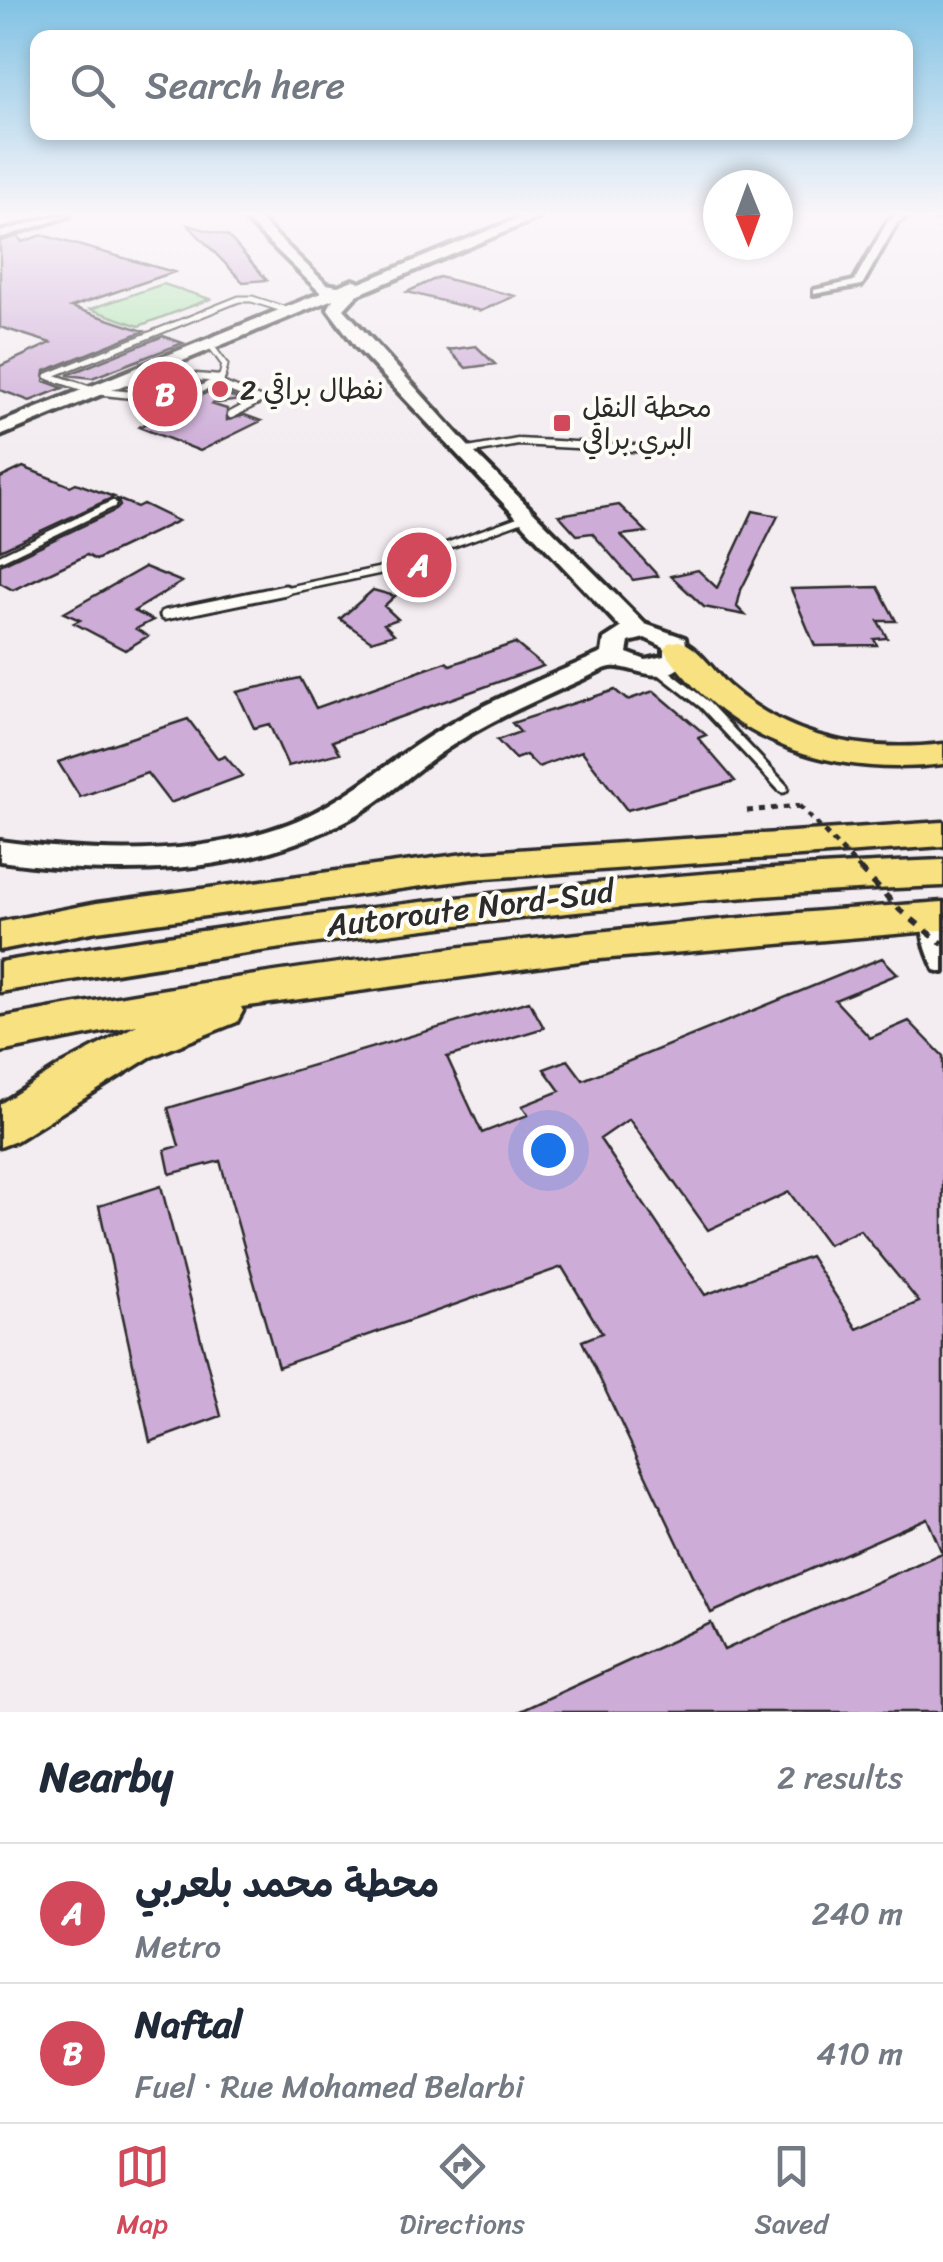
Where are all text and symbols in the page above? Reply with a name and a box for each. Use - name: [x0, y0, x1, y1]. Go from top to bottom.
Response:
- search box: [30, 30, 913, 140]
- text: Search here: [145, 52, 345, 119]
- icon: search: [65, 58, 120, 113]
- north arrow: [703, 170, 793, 260]
- pin: B: [132, 356, 198, 432]
- place label: نفطال براقي 2: [240, 365, 384, 414]
- marker: نفطال براقي 2: [209, 378, 231, 400]
- place label: محطة النقل البري براقي: [582, 383, 712, 464]
- marker: محطة النقل البري براقي: [551, 412, 573, 434]
- pin: A: [386, 528, 452, 602]
- street label: Autoroute Nord-Sud: [322, 862, 619, 955]
- your location: [523, 1125, 574, 1176]
- text: Nearby: [40, 1740, 173, 1814]
- text: 2 results: [777, 1749, 903, 1806]
- text: محطة محمد بلعربي: [135, 1851, 439, 1918]
- text: A: [62, 1885, 83, 1942]
- text: 240 m: [811, 1885, 903, 1942]
- text: Metro: [135, 1918, 221, 1975]
- text: Naftal: [135, 1991, 242, 2058]
- text: B: [62, 2025, 83, 2082]
- text: 410 m: [816, 2025, 903, 2082]
- text: Fuel · Rue Mohamed Belarbi: [135, 2058, 524, 2115]
- tab: Map: [115, 2139, 170, 2248]
- tab: Directions: [399, 2139, 525, 2248]
- tab: Saved: [754, 2139, 828, 2248]

